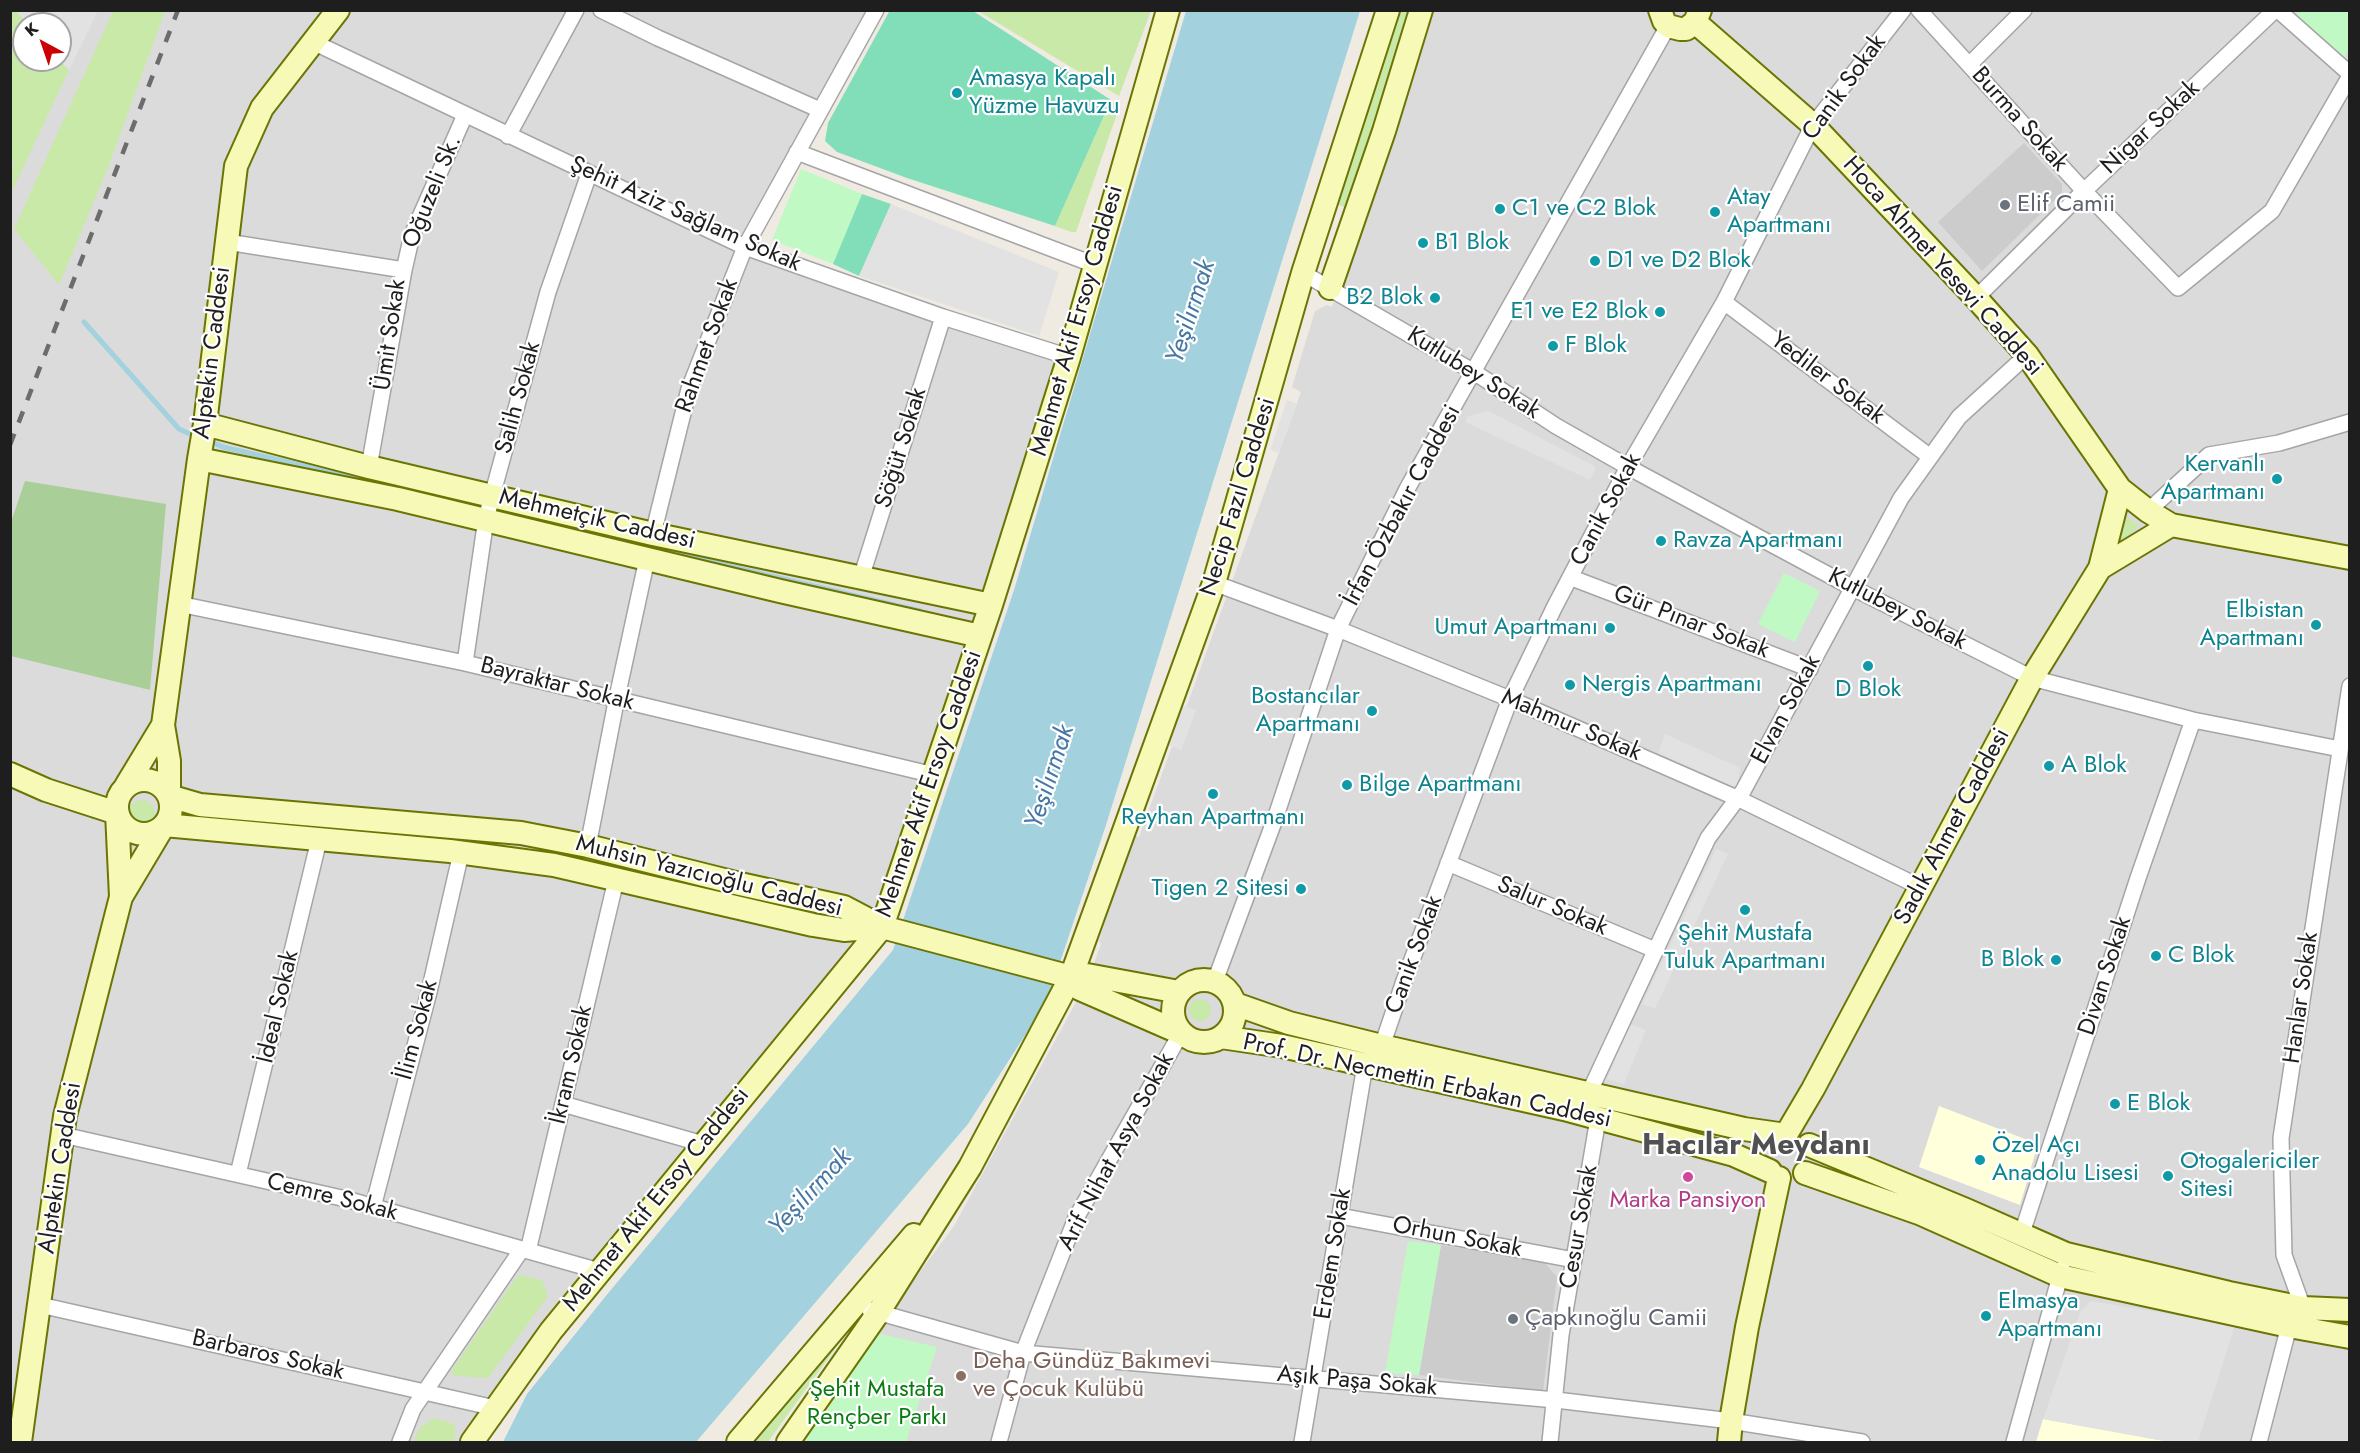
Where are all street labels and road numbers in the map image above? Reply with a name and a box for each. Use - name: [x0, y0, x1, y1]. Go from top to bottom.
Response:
- street label: Canik Sokak: [1797, 30, 1893, 146]
- street label: Burma Sokak: [1965, 62, 2073, 178]
- street label: Nigar Sokak: [2096, 75, 2206, 181]
- street label: Oğuzeli Sk.: [397, 131, 469, 253]
- street label: Şehit Aziz Sağlam Sokak: [565, 151, 805, 279]
- street label: Hoca Ahmet Yesevi Caddesi: [1836, 151, 2048, 383]
- street label: Mehmet Akif Ersoy Caddesi: [1026, 182, 1130, 460]
- street label: Alptekin Caddesi: [188, 265, 238, 441]
- street label: Rahmet Sokak: [670, 275, 746, 417]
- street label: Ümit Sokak: [369, 278, 413, 392]
- street label: Kutlubey Sokak: [1401, 322, 1545, 426]
- street label: Yediler Sokak: [1764, 327, 1890, 431]
- street label: Salih Sokak: [490, 339, 548, 457]
- street label: Söğüt Sokak: [870, 384, 934, 512]
- street label: Necip Fazıl Caddesi: [1195, 394, 1283, 600]
- street label: İrfan Özbakır Caddesi: [1338, 401, 1468, 611]
- street label: Canik Sokak: [1565, 449, 1649, 571]
- street label: Mehmetçik Caddesi: [496, 483, 698, 557]
- street label: Kutlubey Sokak: [1823, 563, 1971, 657]
- street label: Gür Pınar Sokak: [1609, 580, 1773, 666]
- street label: Mehmet Akif Ersoy Caddesi: [871, 647, 989, 921]
- street label: Elvan Sokak: [1746, 650, 1828, 770]
- street label: Bayraktar Sokak: [477, 652, 637, 718]
- street label: Mahmur Sokak: [1497, 684, 1645, 768]
- street label: Sadık Ahmet Caddesi: [1889, 724, 2017, 930]
- street label: Muhsin Yazıcıoğlu Caddesi: [573, 830, 845, 924]
- street label: Salur Sokak: [1492, 871, 1612, 943]
- street label: Canik Sokak: [1380, 892, 1450, 1018]
- street label: Divan Sokak: [2073, 913, 2139, 1039]
- street label: Hanlar Sokak: [2279, 930, 2325, 1066]
- street label: İdeal Sokak: [252, 948, 306, 1066]
- street label: İlim Sokak: [391, 977, 445, 1083]
- street label: İkram Sokak: [544, 1003, 600, 1127]
- street label: Prof. Dr. Necmettin Erbakan Caddesi: [1240, 1029, 1614, 1135]
- street label: Arif Nihat Asya Sokak: [1053, 1048, 1181, 1256]
- street label: Alptekin Caddesi: [33, 1080, 89, 1256]
- street label: Mehmet Akif Ersoy Caddesi: [558, 1082, 756, 1318]
- street label: Cesur Sokak: [1555, 1163, 1605, 1291]
- street label: Cemre Sokak: [264, 1168, 400, 1228]
- street label: Erdem Sokak: [1309, 1186, 1359, 1322]
- street label: Orhun Sokak: [1390, 1211, 1524, 1265]
- street label: Barbaros Sokak: [189, 1325, 347, 1387]
- street label: Aşık Paşa Sokak: [1276, 1361, 1438, 1403]

